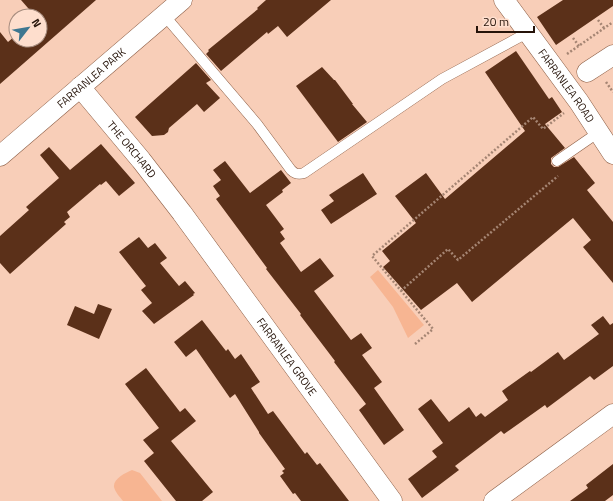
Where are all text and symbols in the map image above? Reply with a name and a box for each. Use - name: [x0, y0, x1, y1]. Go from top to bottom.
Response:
- north arrow: [8, 8, 48, 48]
- scale bar: [477, 8, 534, 34]
- text: 20 m: [483, 12, 509, 31]
- text: N: [28, 15, 45, 30]
- street label: FARRANLEA PARK: [53, 43, 129, 112]
- street label: FARRANLEA ROAD: [534, 45, 598, 126]
- street label: THE ORCHARD: [103, 117, 160, 181]
- street label: FARRANLEA GROVE: [253, 314, 321, 399]

